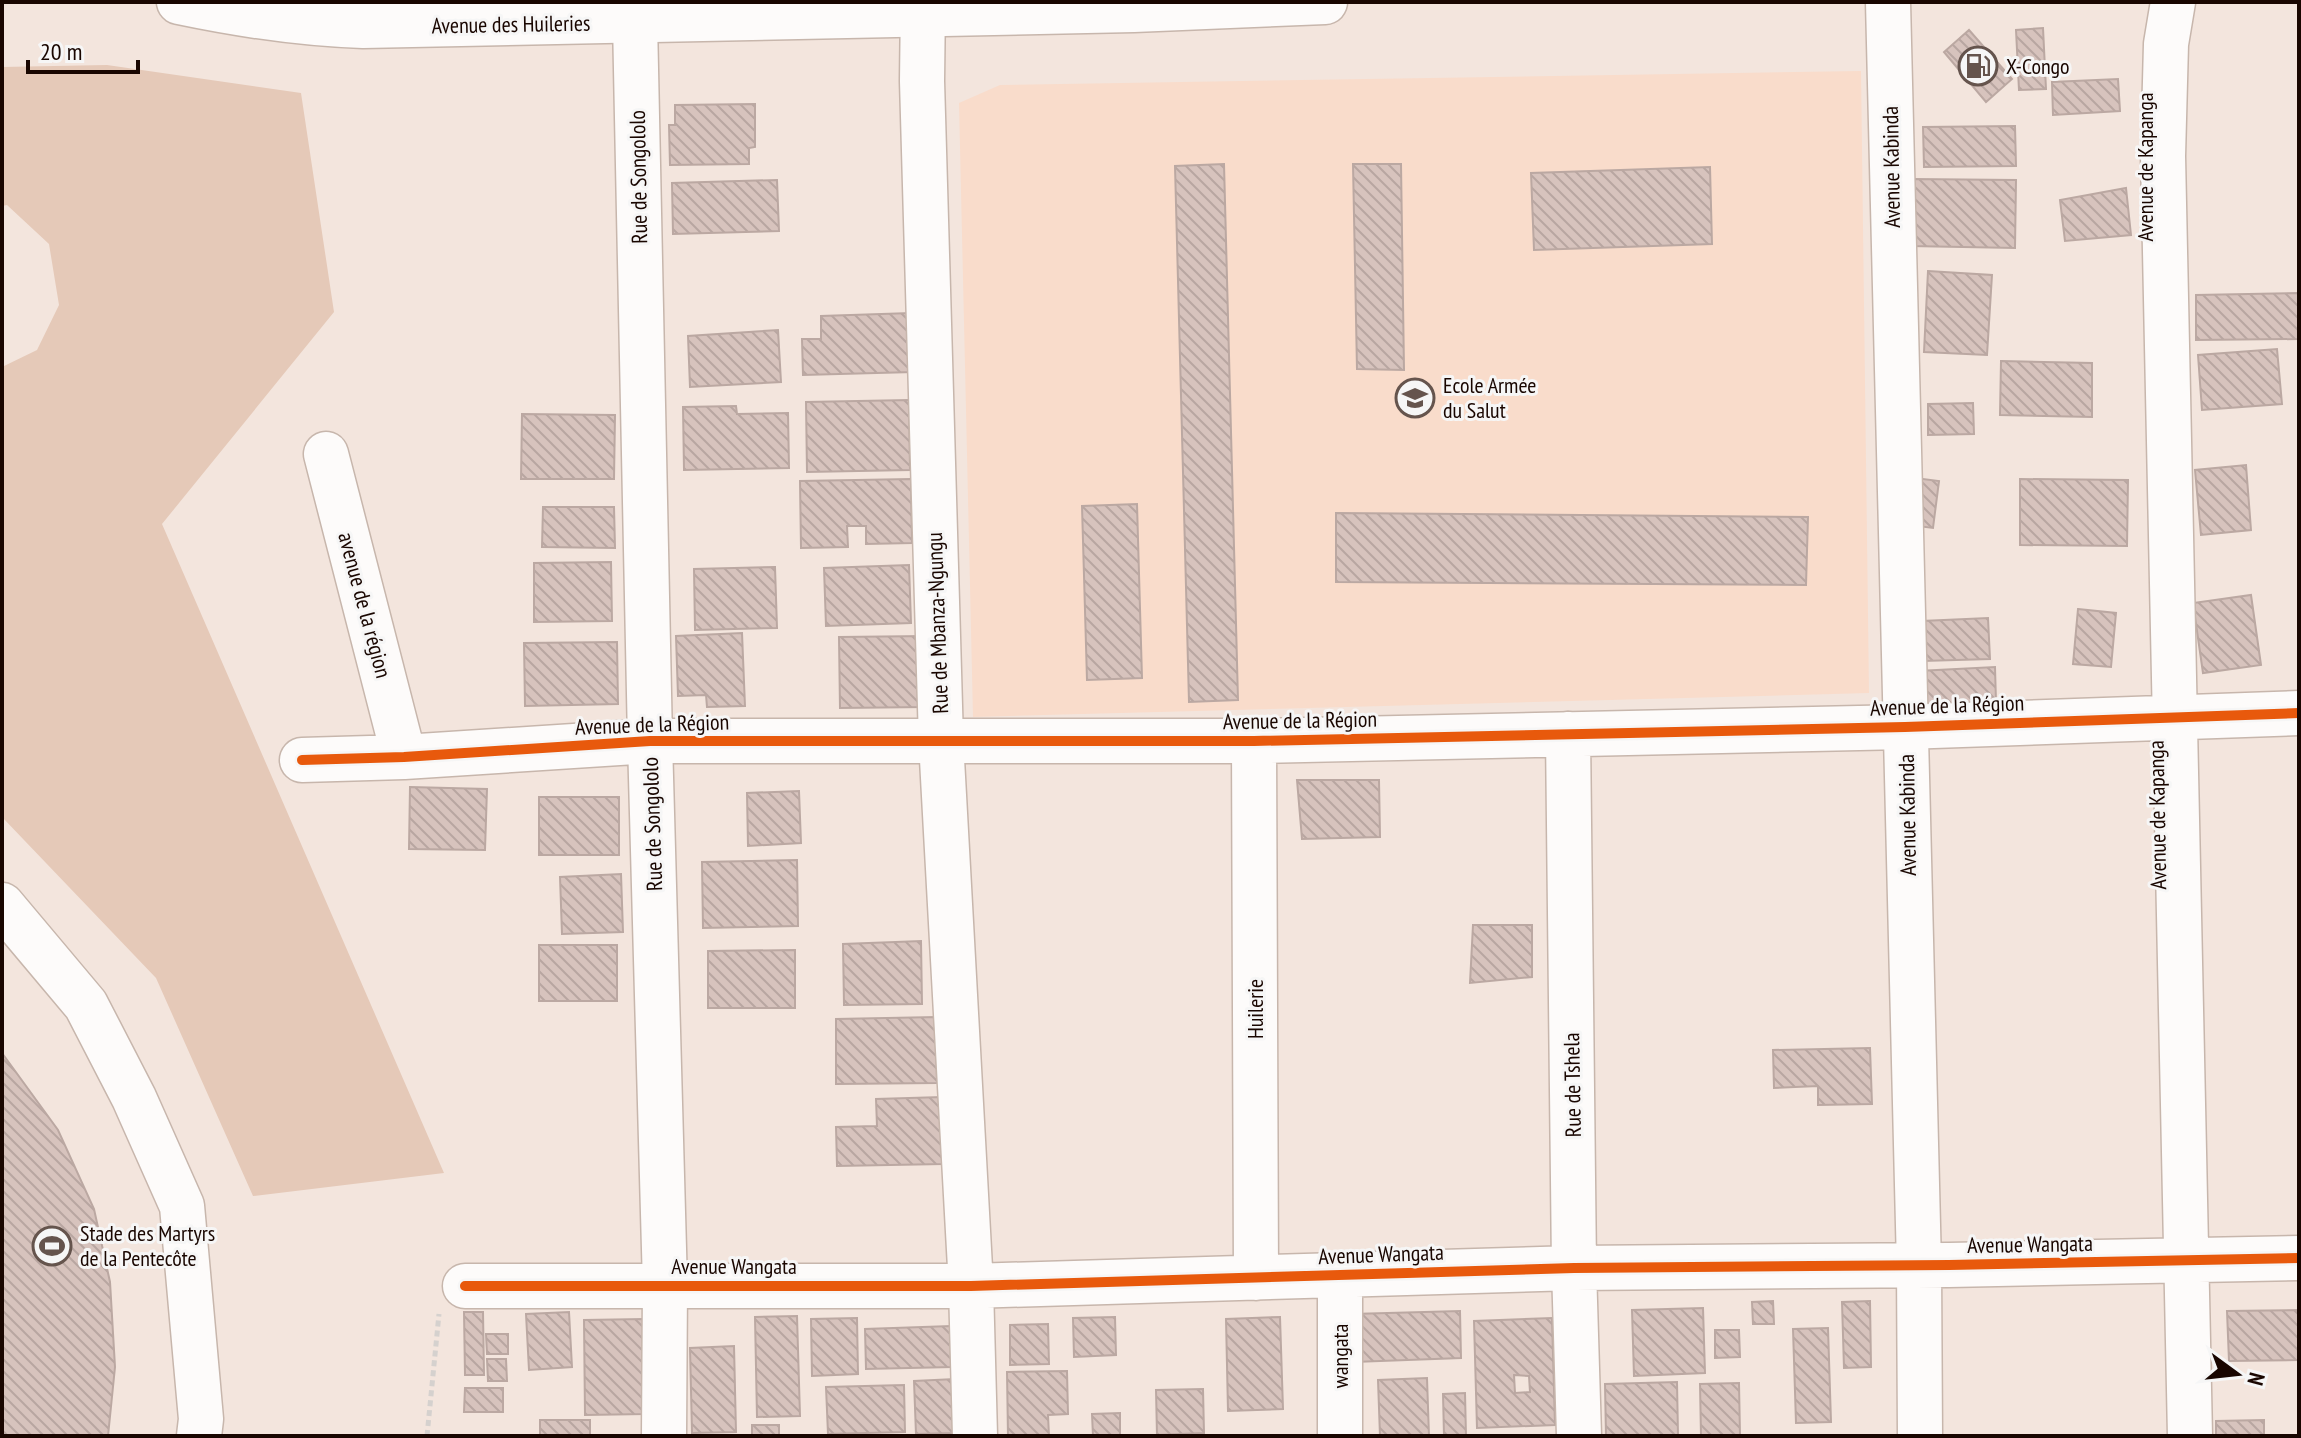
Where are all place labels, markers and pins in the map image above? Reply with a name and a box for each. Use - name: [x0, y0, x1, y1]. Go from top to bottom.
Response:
- fuel station icon: X-Congo: [1957, 45, 1999, 87]
- place label: X-Congo: [2006, 52, 2070, 80]
- place label: Ecole Armée du Salut: [1443, 371, 1536, 424]
- school or university icon: Ecole Armée du Salut: [1394, 377, 1436, 419]
- place label: Stade des Martyrs de la Pentecôte: [80, 1219, 215, 1272]
- sports icon: Stade des Martyrs de la Pentecôte: [31, 1225, 73, 1267]

